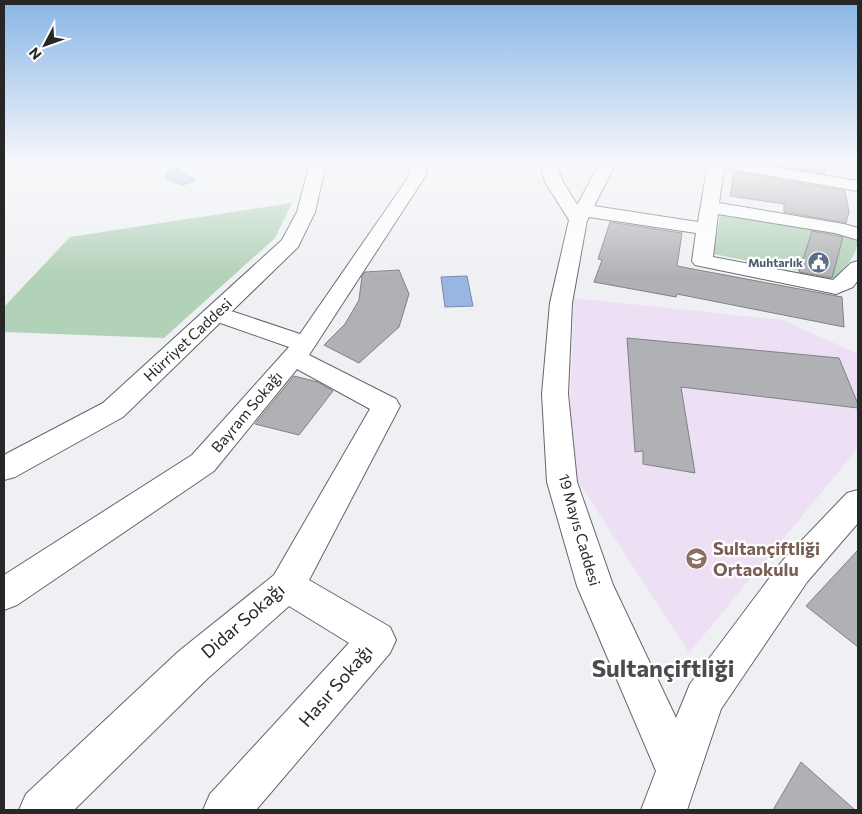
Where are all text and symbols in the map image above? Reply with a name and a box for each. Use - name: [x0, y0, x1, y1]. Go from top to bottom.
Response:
- north arrow: [20, 20, 70, 70]
- text: N: [25, 44, 45, 63]
- public building icon: Muhtarlık: [807, 251, 831, 275]
- place label: Muhtarlık: [748, 255, 803, 269]
- street label: Hürriyet Caddesi: [140, 294, 235, 385]
- street label: Bayram Sokağı: [207, 367, 285, 456]
- street label: 19 Mayıs Caddesi: [555, 472, 605, 588]
- place label: Sultançiftliği Ortaokulu: [713, 537, 820, 580]
- school or university icon: Sultançiftliği Ortaokulu: [685, 547, 709, 571]
- street label: Didar Sokağı: [196, 578, 289, 662]
- street label: Hasır Sokağı: [294, 640, 377, 731]
- district label: Sultançiftliği: [592, 653, 734, 682]

